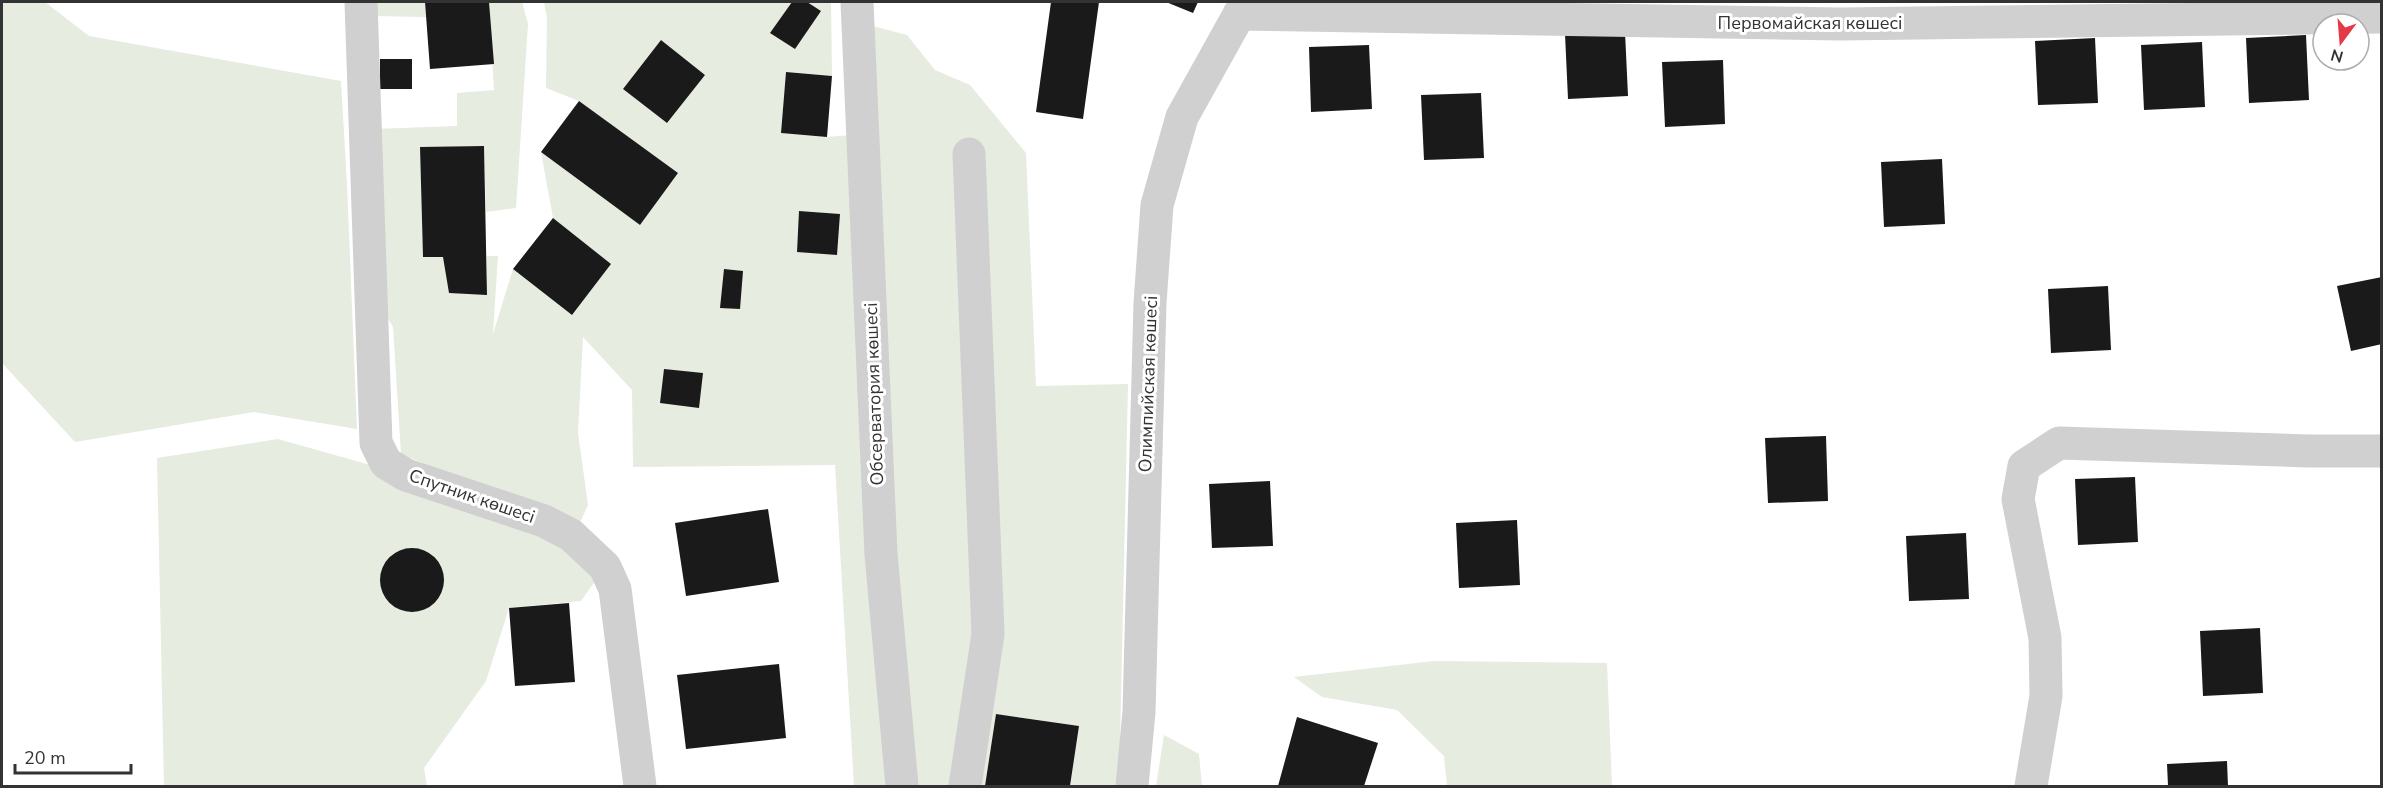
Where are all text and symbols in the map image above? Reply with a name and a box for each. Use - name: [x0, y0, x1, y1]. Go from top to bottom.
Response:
- street label: Первомайская көшесі: [1718, 11, 1902, 35]
- north arrow: [2311, 12, 2371, 72]
- text: N: [2328, 43, 2346, 68]
- street label: Олимпийская көшесі: [1133, 295, 1163, 473]
- street label: Обсерватория көшесі: [859, 302, 889, 486]
- street label: Спутник көшесі: [406, 463, 538, 529]
- scale bar: [15, 737, 130, 775]
- text: 20 m: [24, 746, 66, 770]

